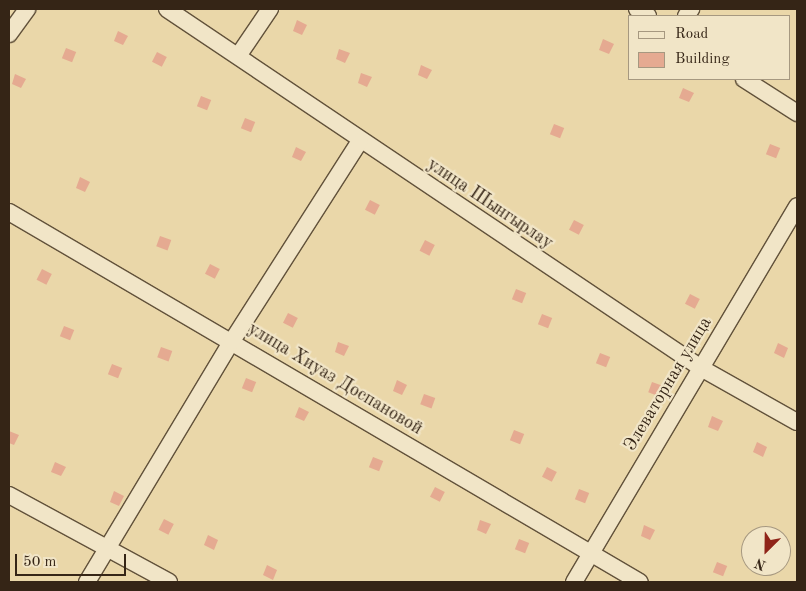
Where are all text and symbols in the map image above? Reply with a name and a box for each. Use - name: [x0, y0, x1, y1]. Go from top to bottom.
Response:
- legend: [628, 15, 791, 80]
- text: Road: [675, 27, 708, 42]
- text: Building: [675, 52, 730, 67]
- street label: улица Шынгырлау: [423, 154, 557, 254]
- street label: Элеваторная улица: [620, 313, 716, 455]
- street label: улица Хиуаз Доспановой: [244, 318, 426, 440]
- north arrow: [741, 526, 791, 576]
- scale bar: [18, 544, 129, 576]
- text: 50 m: [23, 555, 57, 570]
- text: N: [753, 555, 768, 572]

